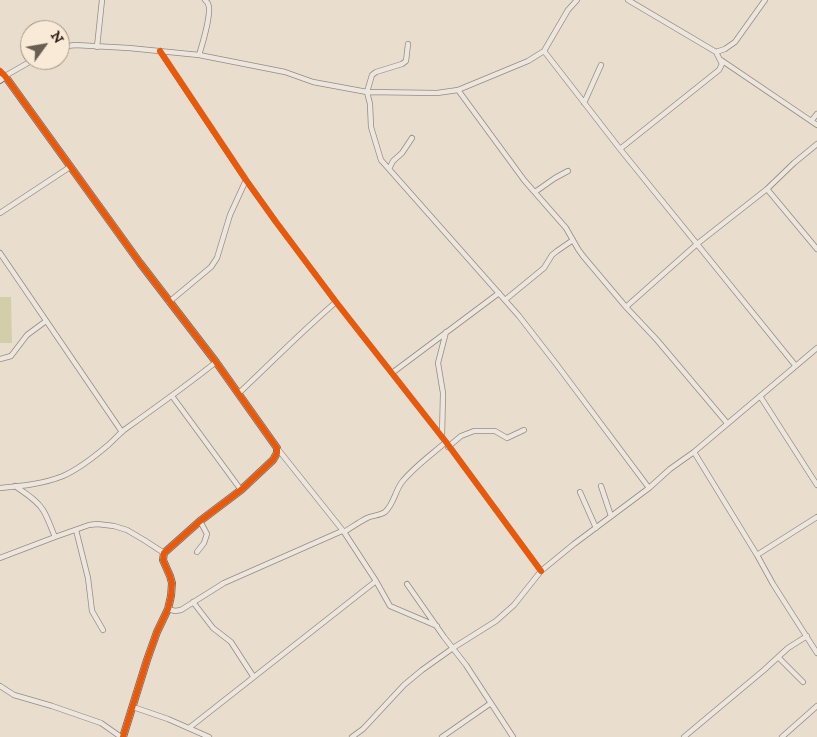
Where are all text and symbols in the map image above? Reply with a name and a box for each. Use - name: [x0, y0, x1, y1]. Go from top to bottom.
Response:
- north arrow: [20, 20, 70, 70]
- text: N: [46, 28, 68, 47]

